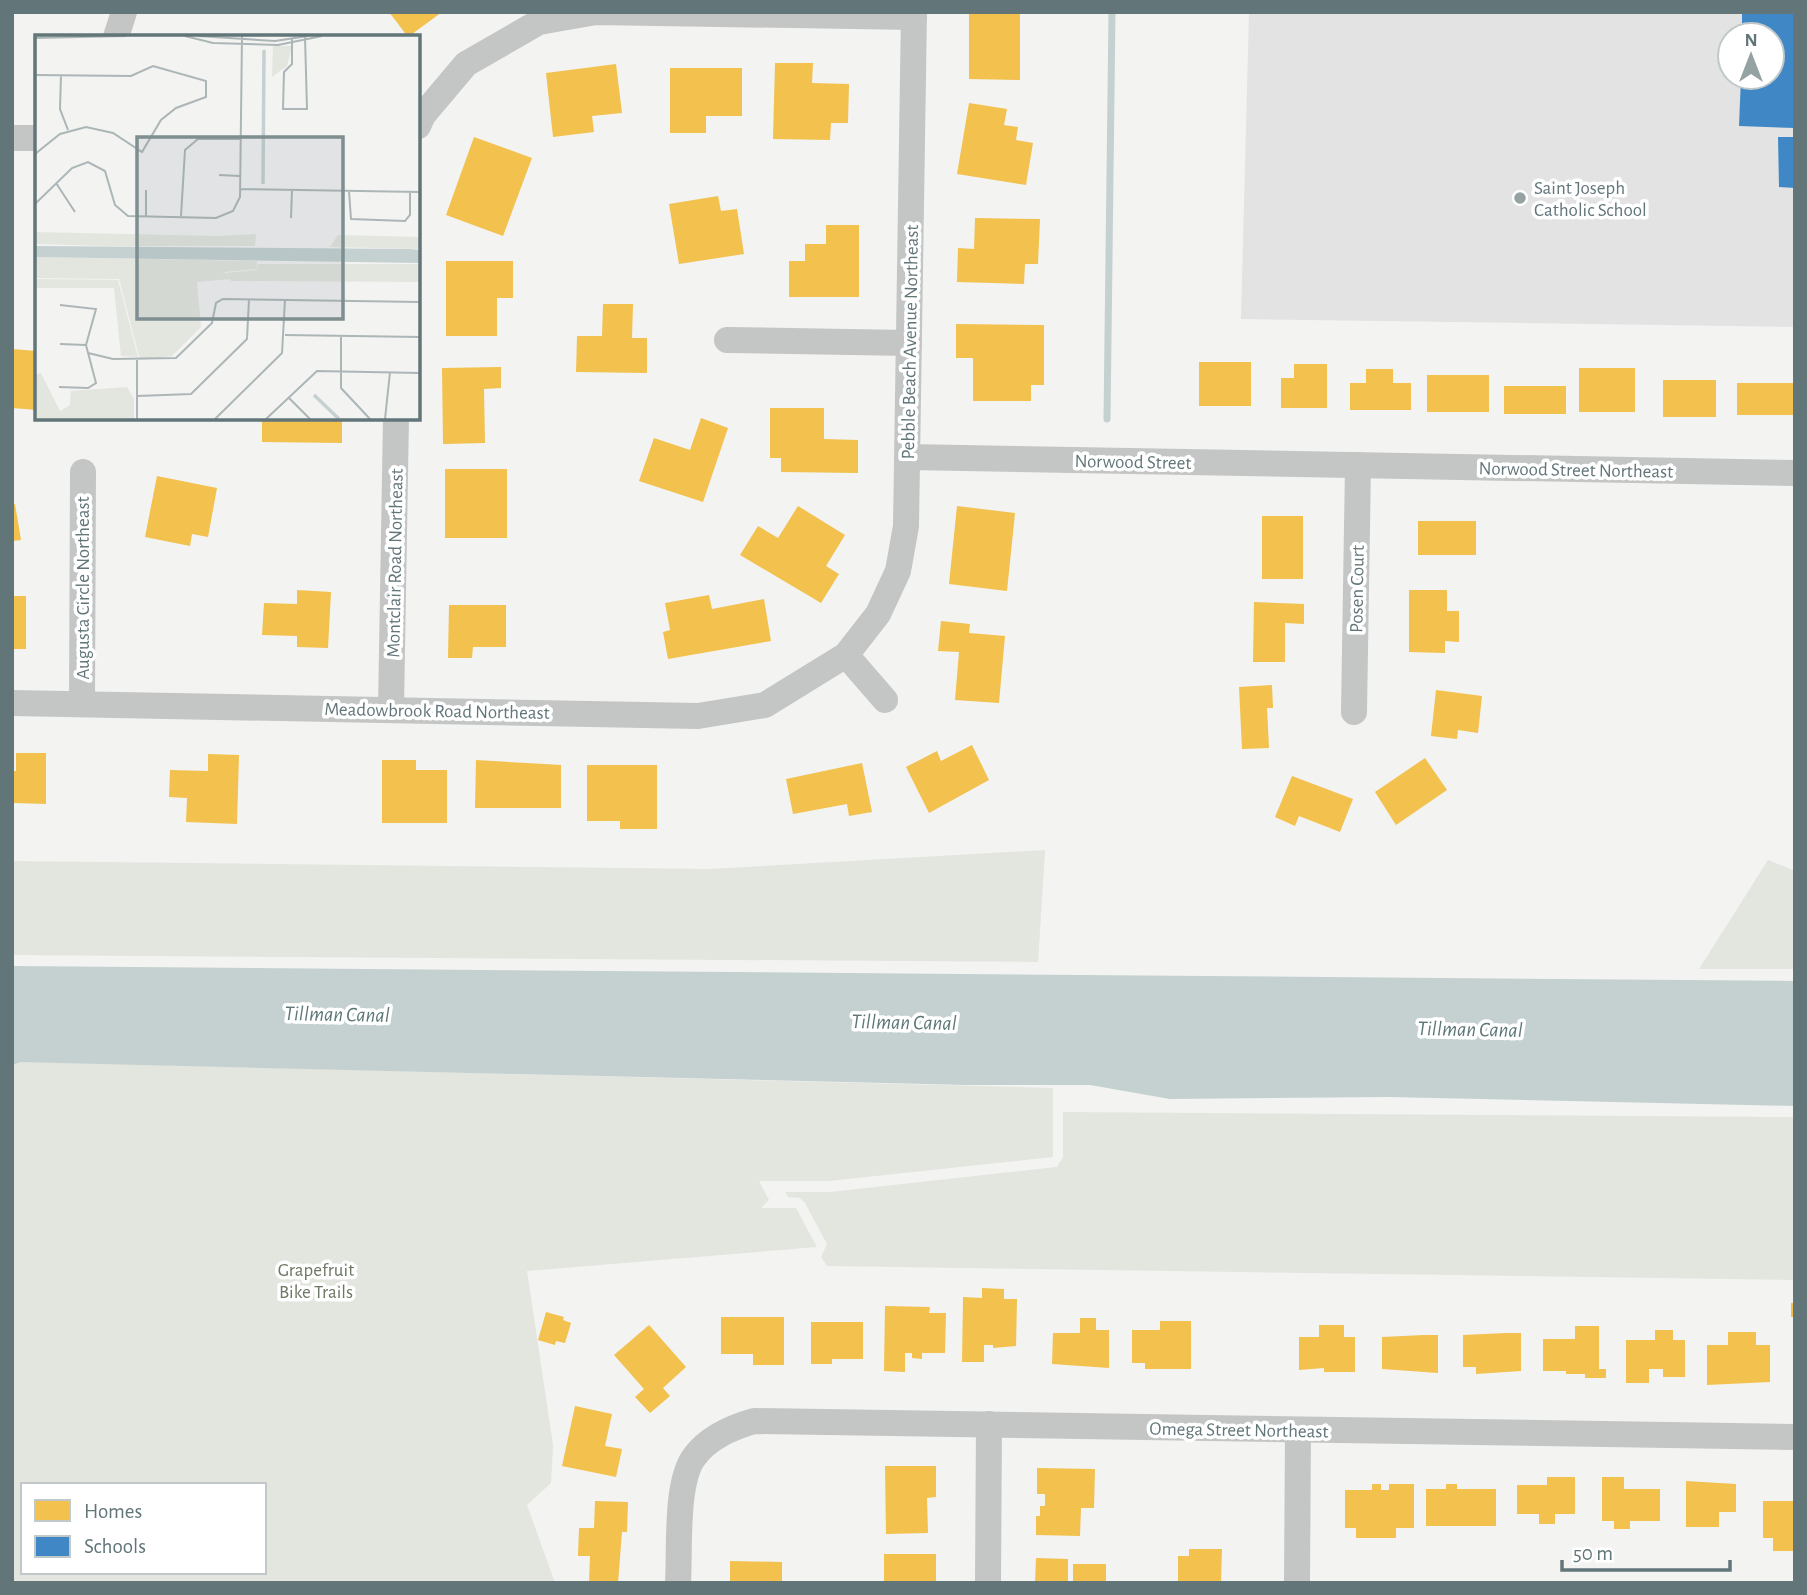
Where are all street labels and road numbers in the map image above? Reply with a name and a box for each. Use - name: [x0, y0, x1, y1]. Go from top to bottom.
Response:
- street label: Pebble Beach Avenue Northeast: [899, 224, 922, 460]
- street label: Norwood Street: [1074, 452, 1192, 473]
- street label: Norwood Street Northeast: [1479, 459, 1673, 482]
- street label: Montclair Road Northeast: [384, 468, 407, 658]
- street label: Augusta Circle Northeast: [74, 496, 93, 680]
- street label: Posen Court: [1347, 545, 1368, 633]
- street label: Meadowbrook Road Northeast: [324, 700, 550, 723]
- street label: Omega Street Northeast: [1149, 1419, 1329, 1442]

